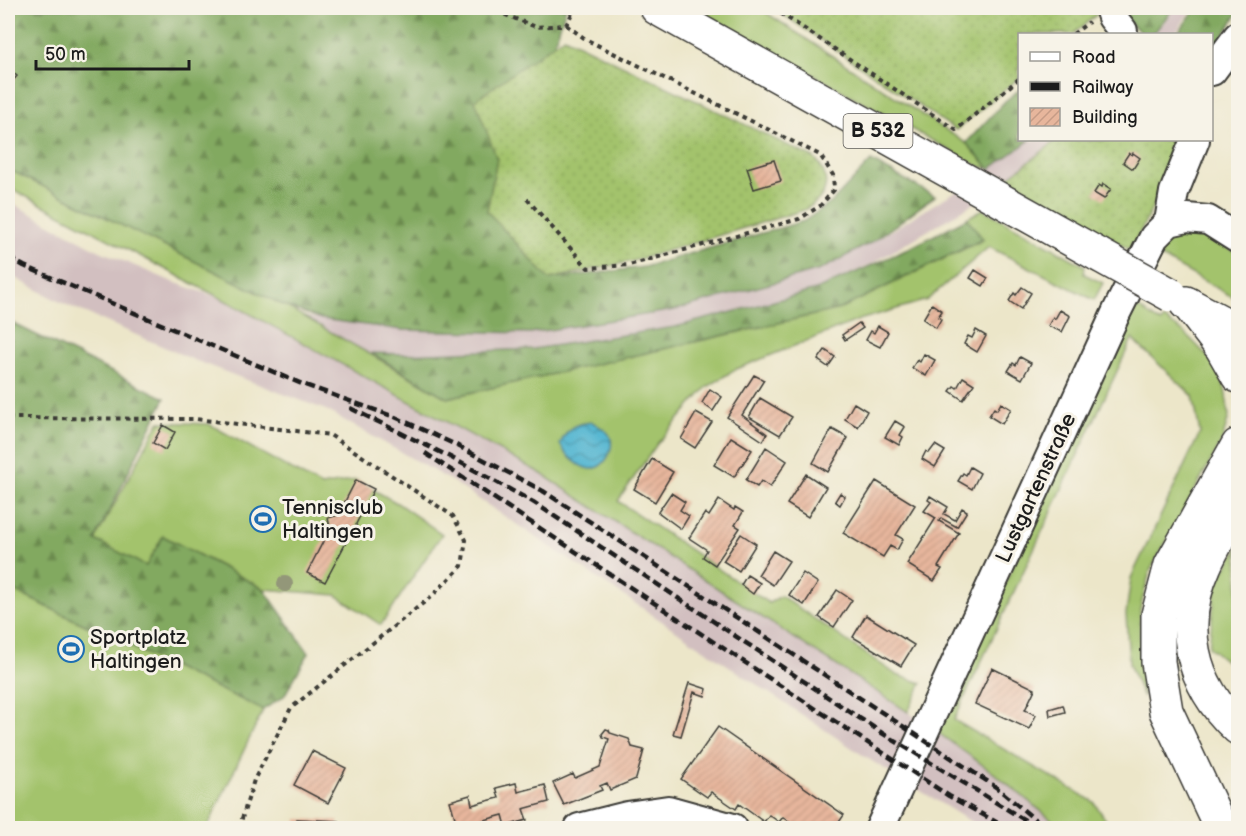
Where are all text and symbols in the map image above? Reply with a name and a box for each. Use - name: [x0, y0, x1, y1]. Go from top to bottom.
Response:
- scale bar: [36, 33, 189, 71]
- legend: [1018, 33, 1213, 141]
- text: 50 m: [45, 44, 86, 65]
- text: Road: [1072, 47, 1116, 68]
- text: Railway: [1072, 77, 1134, 98]
- text: Building: [1072, 107, 1138, 128]
- road number: B 532: [844, 114, 912, 148]
- street label: Lustgartenstraße: [990, 409, 1082, 567]
- place label: Tennisclub Haltingen: [282, 495, 383, 544]
- sports icon: Tennisclub Haltingen: [248, 504, 278, 534]
- place label: Sportplatz Haltingen: [90, 625, 187, 674]
- sports icon: Sportplatz Haltingen: [56, 634, 86, 664]

